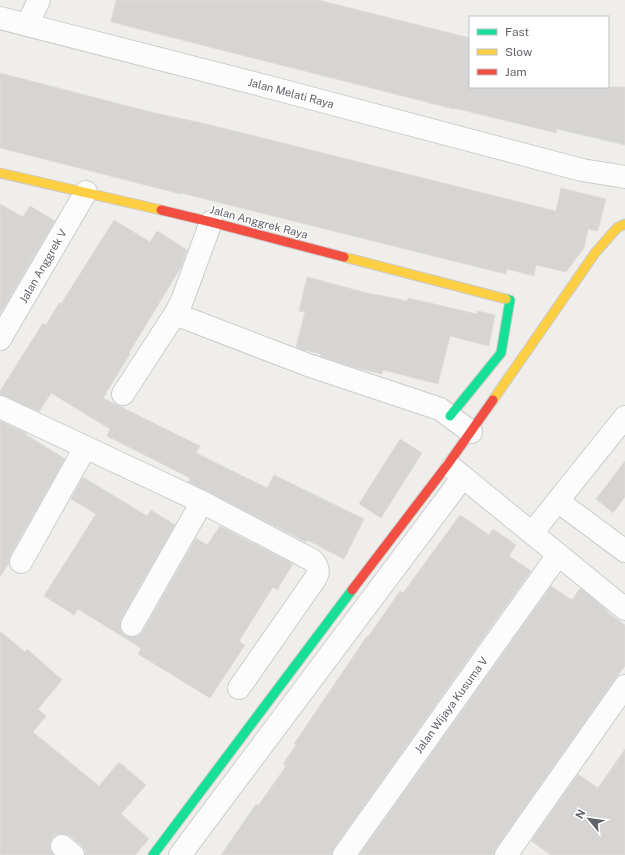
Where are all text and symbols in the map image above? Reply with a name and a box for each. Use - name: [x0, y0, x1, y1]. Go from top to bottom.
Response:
- legend: [469, 16, 609, 88]
- text: Fast: [505, 25, 530, 39]
- text: Slow: [505, 45, 533, 59]
- text: Jam: [505, 65, 527, 79]
- street label: Jalan Melati Raya: [247, 76, 335, 110]
- street label: Jalan Anggrek Raya: [209, 203, 309, 241]
- street label: Jalan Anggrek V: [17, 227, 69, 305]
- street label: Jalan Wijaya Kusuma V: [412, 654, 490, 755]
- north arrow: [569, 799, 609, 839]
- text: N: [573, 807, 588, 821]

